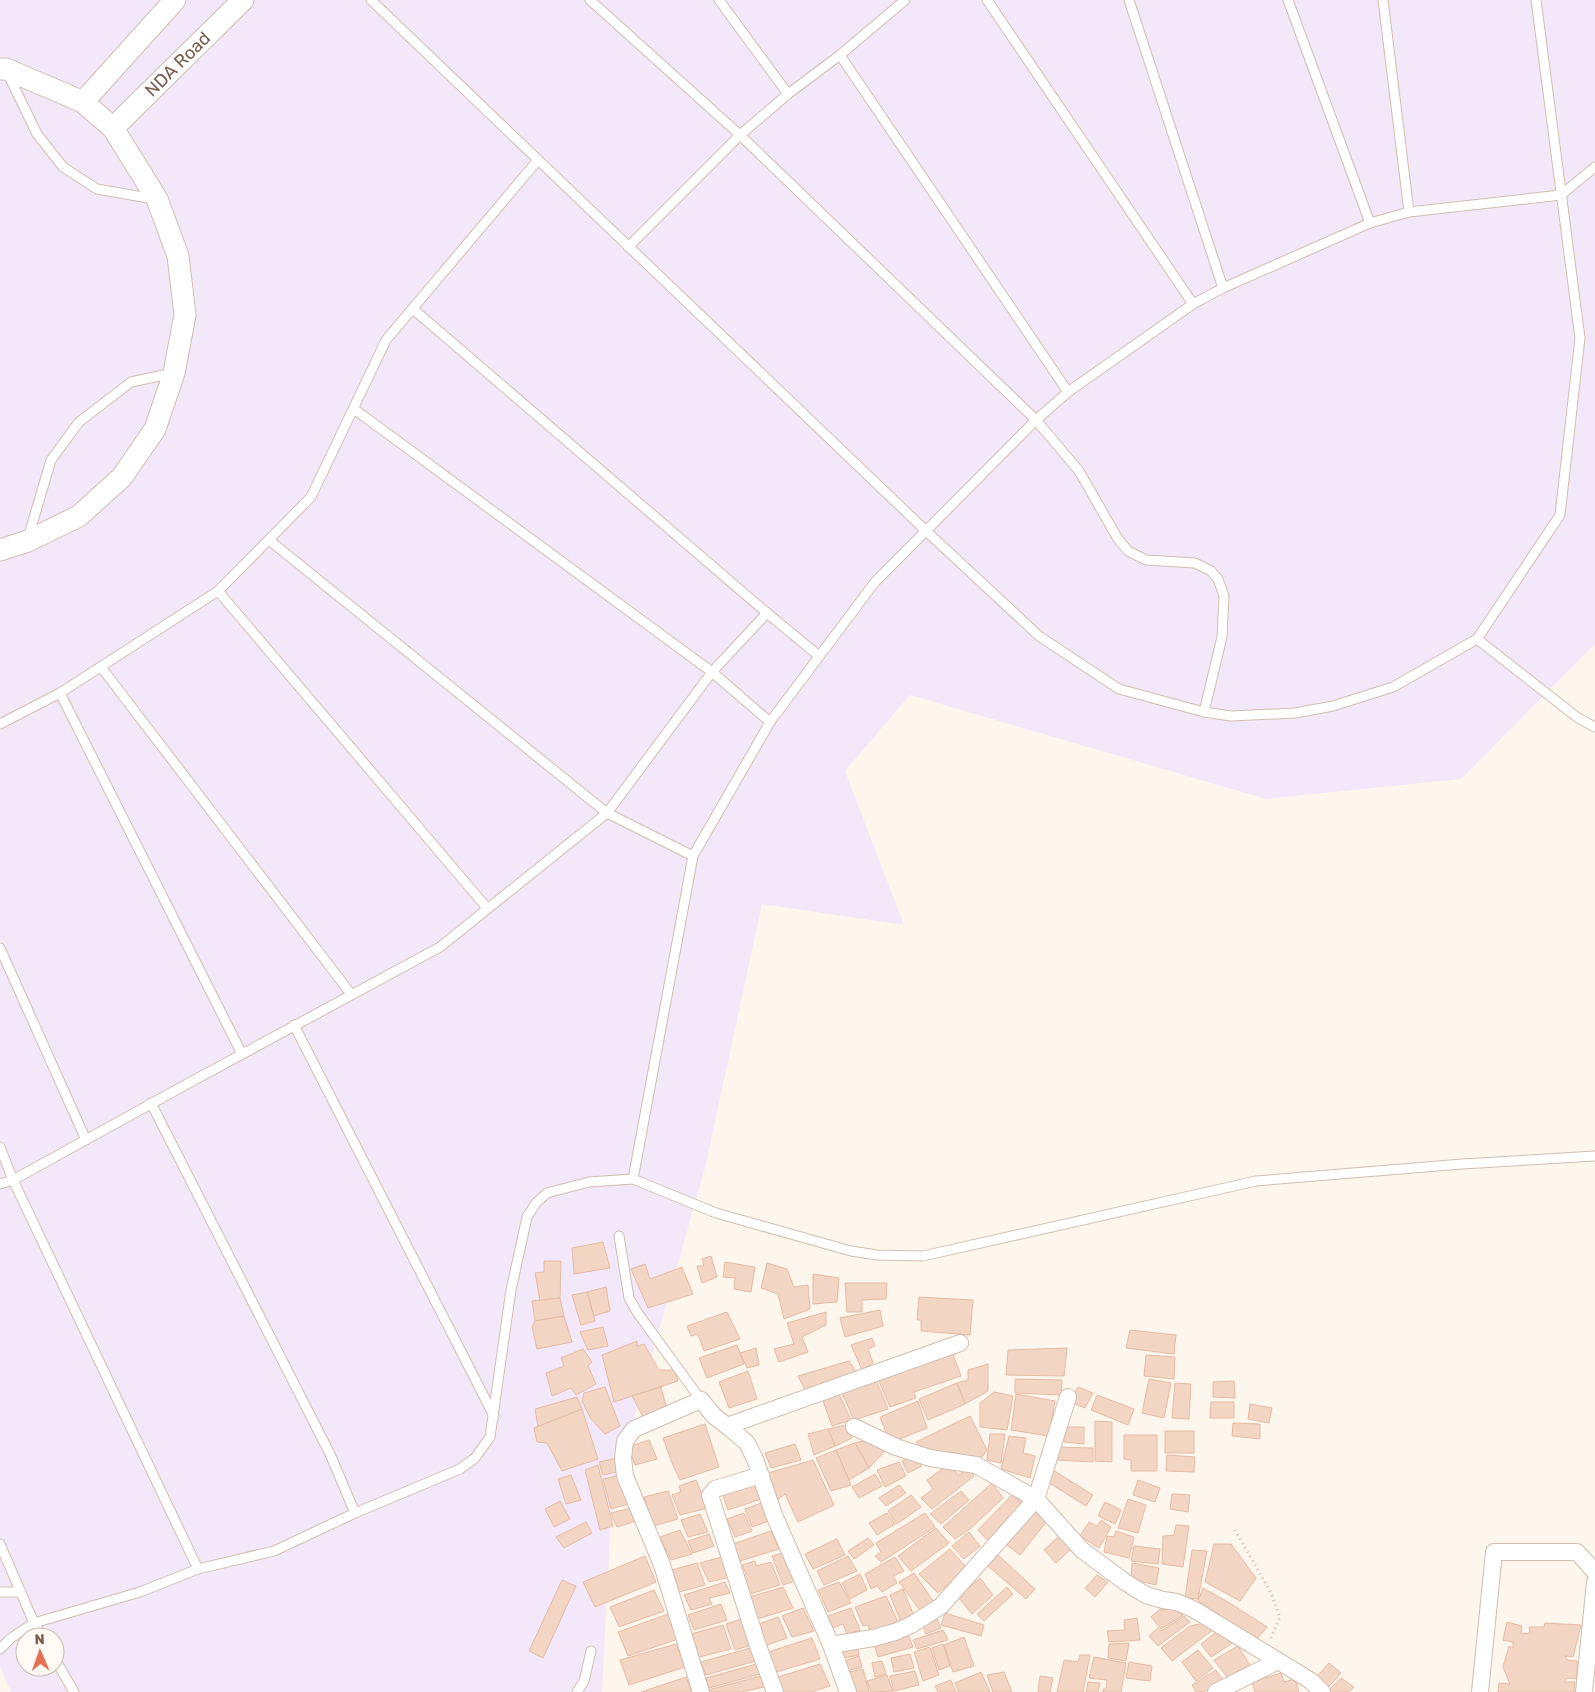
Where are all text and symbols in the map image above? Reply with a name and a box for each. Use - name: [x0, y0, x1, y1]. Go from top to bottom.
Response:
- street label: NDA Road: [140, 27, 215, 101]
- north arrow: [15, 1627, 65, 1677]
- text: N: [34, 1631, 45, 1648]

